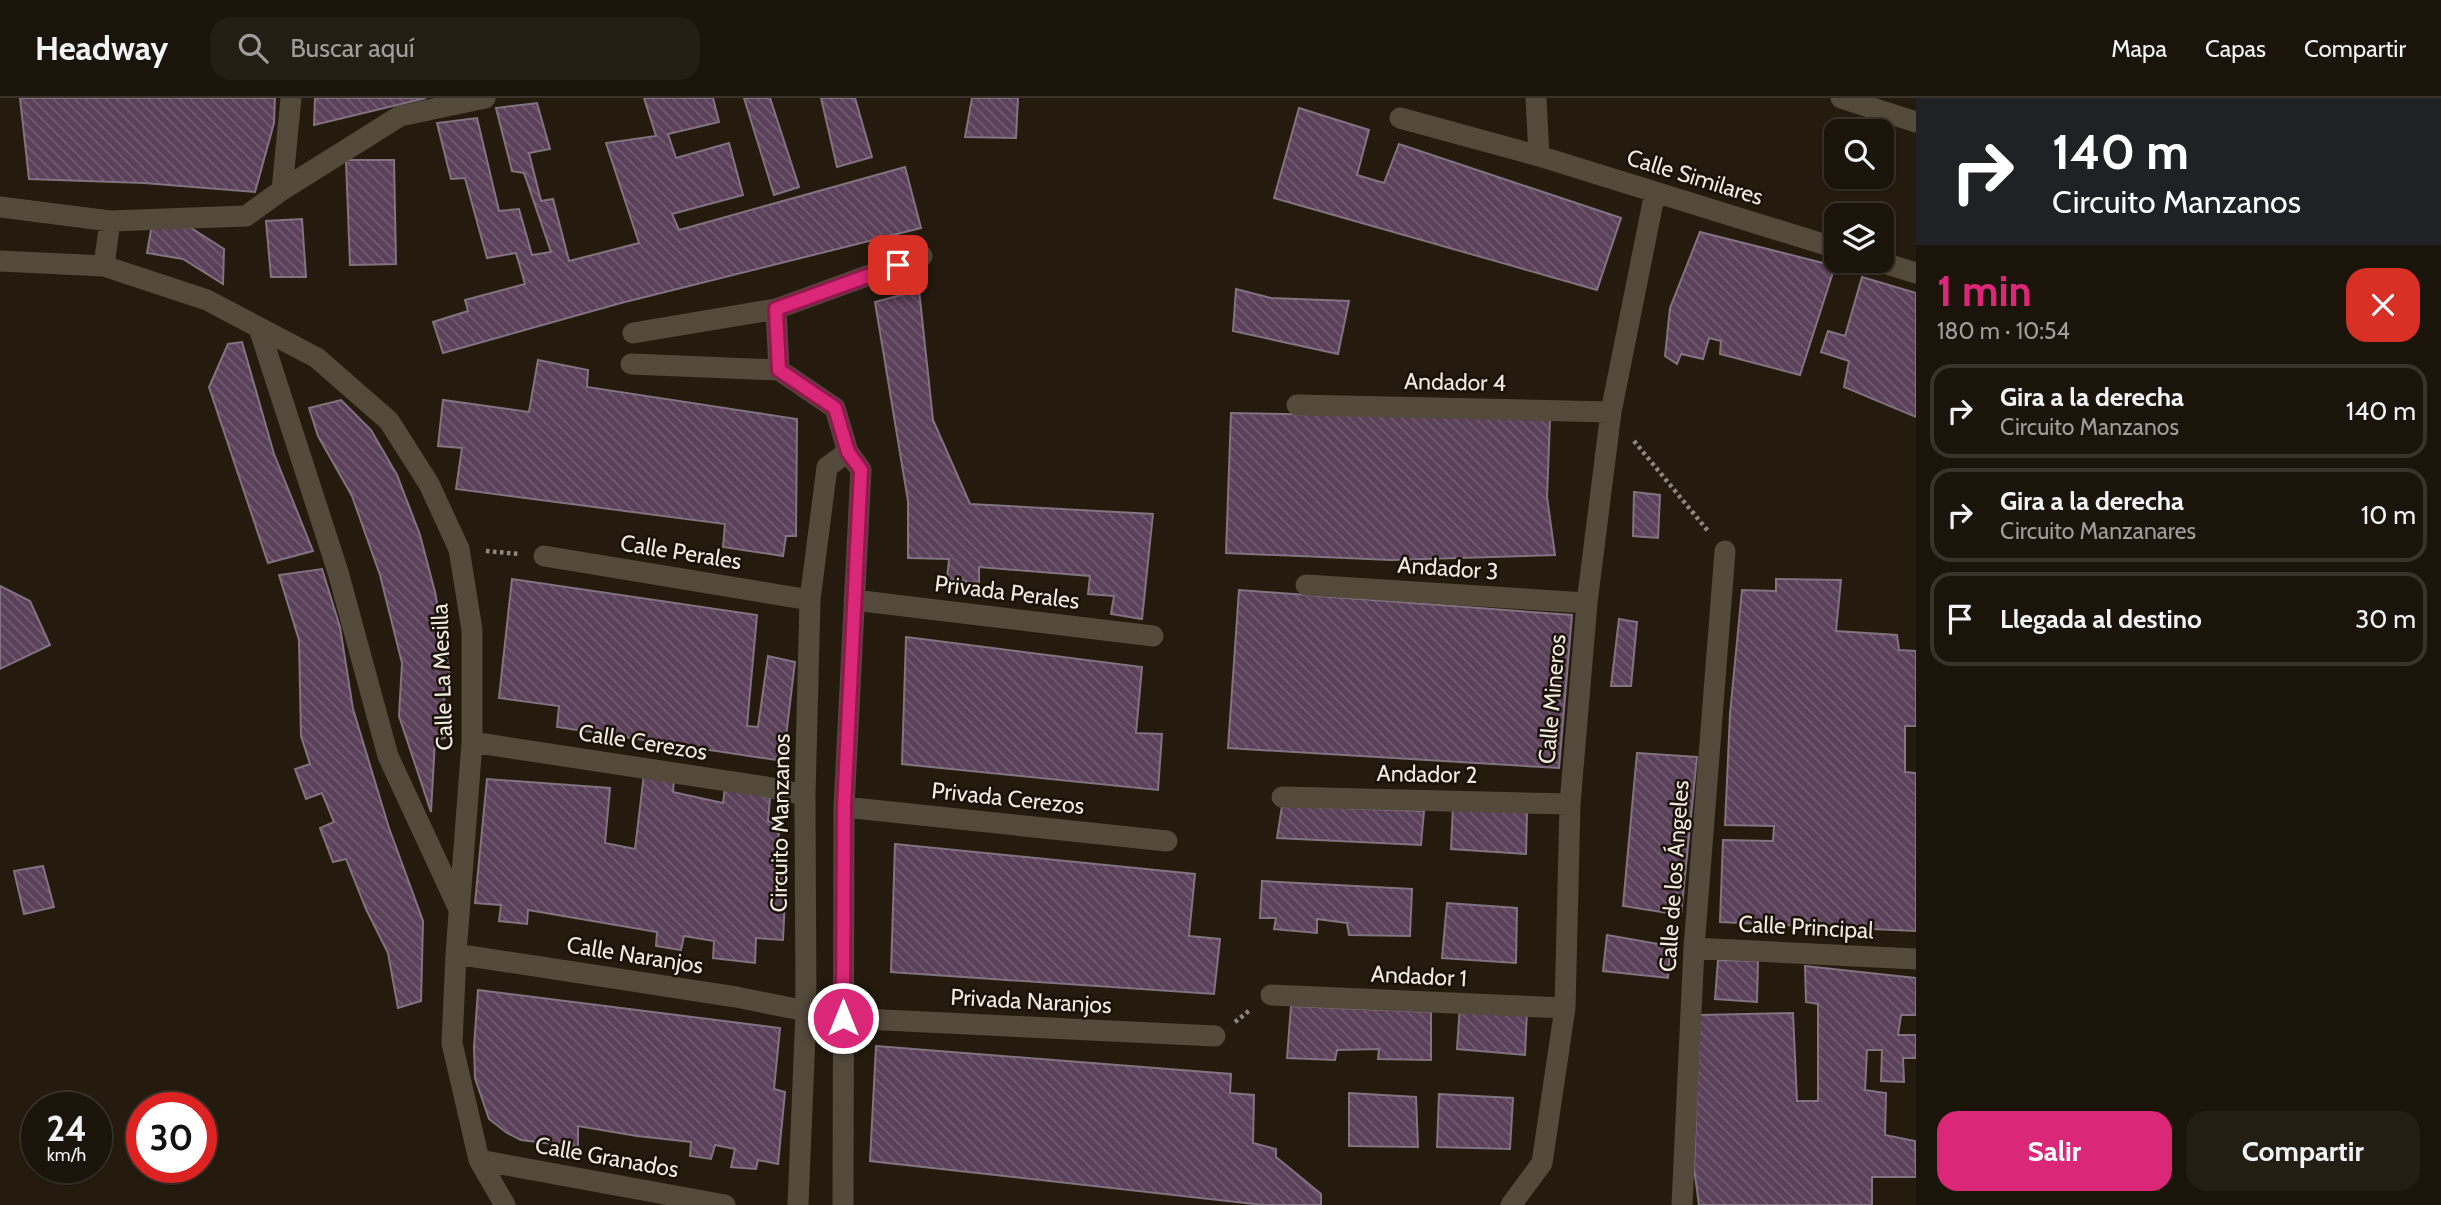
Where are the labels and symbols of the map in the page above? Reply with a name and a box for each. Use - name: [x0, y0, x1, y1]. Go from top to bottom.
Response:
- street label: Calle Similares: [1624, 143, 1766, 211]
- pin: [868, 235, 928, 295]
- street label: Andador 4: [1404, 367, 1506, 397]
- street label: Calle Perales: [618, 529, 744, 575]
- street label: Andador 3: [1397, 551, 1499, 585]
- street label: Privada Perales: [933, 569, 1081, 615]
- street label: Calle La Mesilla: [425, 603, 459, 751]
- street label: Calle Mineros: [1532, 633, 1572, 765]
- street label: Calle Cerezos: [577, 718, 709, 766]
- street label: Circuito Manzanos: [764, 733, 796, 913]
- street label: Andador 2: [1376, 759, 1478, 789]
- street label: Privada Cerezos: [930, 776, 1086, 820]
- street label: Calle de los Ángeles: [1652, 779, 1695, 973]
- street label: Calle Principal: [1738, 909, 1875, 945]
- street label: Calle Naranjos: [565, 930, 705, 980]
- street label: Andador 1: [1370, 960, 1468, 992]
- position arrow: [806, 981, 880, 1055]
- street label: Privada Naranjos: [950, 983, 1112, 1019]
- speed limit sign: 30: [126, 1092, 217, 1183]
- street label: Calle Granados: [533, 1131, 681, 1183]

